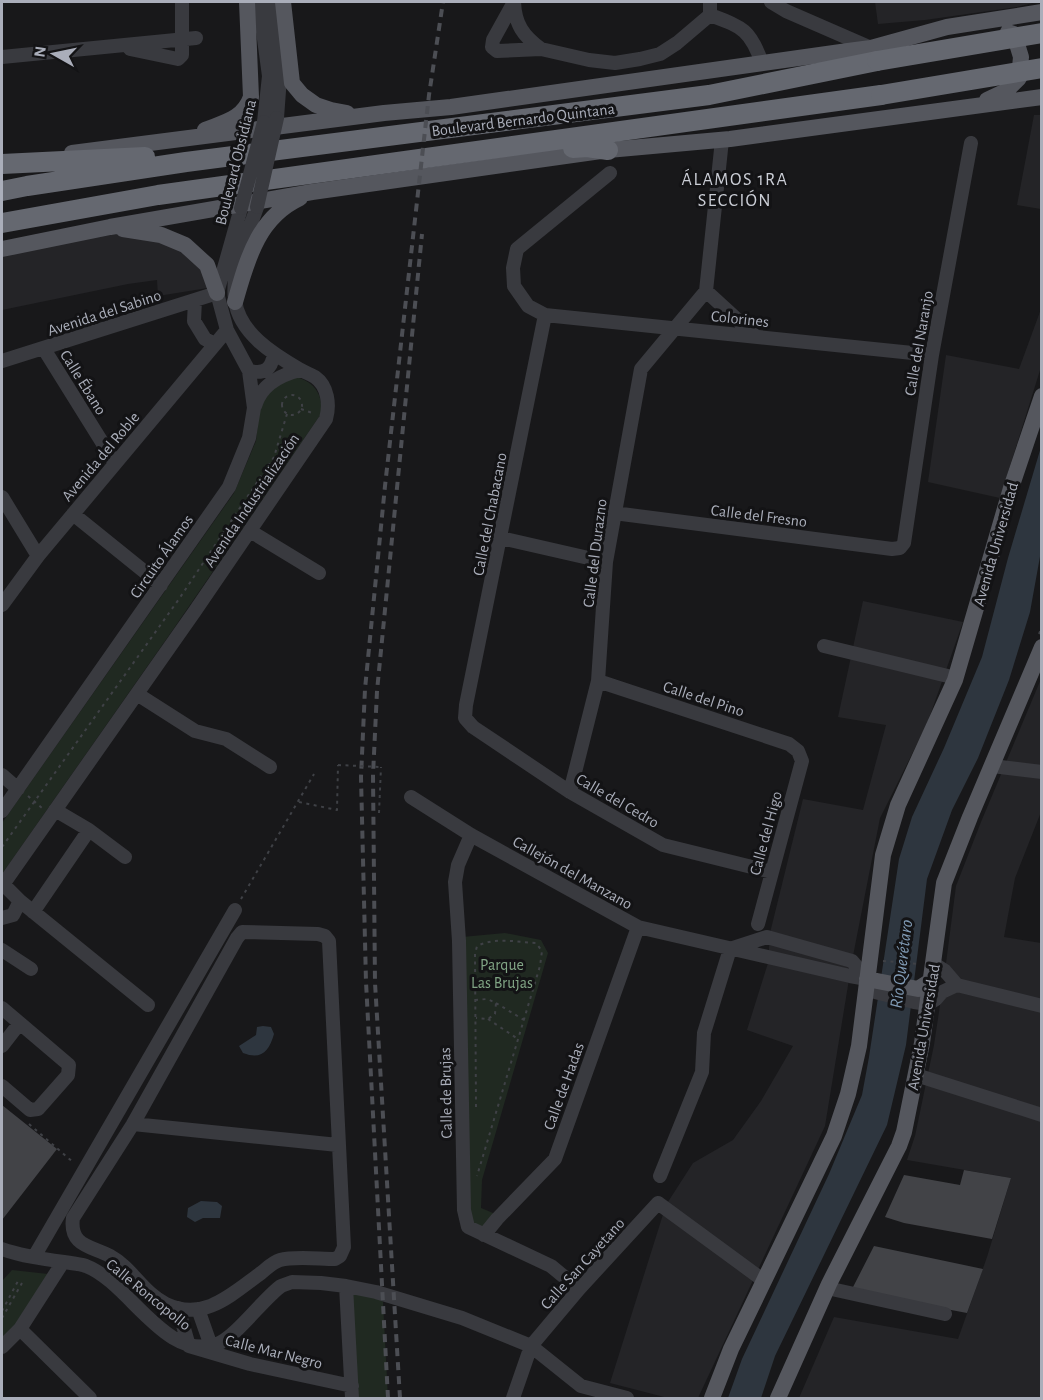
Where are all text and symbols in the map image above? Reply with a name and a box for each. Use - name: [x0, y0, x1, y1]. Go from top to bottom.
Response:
- north arrow: [24, 24, 84, 84]
- text: N: [31, 45, 49, 59]
- street label: Boulevard Obsidiana: [213, 98, 259, 227]
- street label: Boulevard Bernardo Quintana: [431, 101, 616, 140]
- district label: ÁLAMOS 1RA SECCIÓN: [682, 168, 788, 210]
- street label: Avenida del Sabino: [46, 287, 163, 339]
- street label: Calle del Naranjo: [902, 289, 937, 397]
- street label: Colorines: [710, 308, 770, 330]
- street label: Calle Ébano: [57, 346, 111, 418]
- street label: Avenida del Roble: [59, 409, 143, 504]
- street label: Avenida Industrialización: [201, 431, 302, 570]
- street label: Calle del Chabacano: [470, 451, 510, 577]
- street label: Avenida Universidad: [971, 481, 1021, 608]
- street label: Calle del Durazno: [580, 498, 610, 608]
- street label: Calle del Fresno: [710, 502, 808, 530]
- street label: Circuito Álamos: [126, 511, 197, 601]
- street label: Calle del Pino: [661, 678, 746, 720]
- street label: Calle del Cedro: [573, 771, 662, 831]
- street label: Calle del Higo: [747, 789, 785, 877]
- street label: Callejón del Manzano: [510, 833, 635, 913]
- water label: Río Querétaro: [888, 919, 916, 1009]
- park label: Parque Las Brujas: [471, 957, 533, 992]
- street label: Avenida Universidad: [905, 963, 943, 1092]
- street label: Calle de Hadas: [541, 1041, 587, 1132]
- street label: Calle de Brujas: [437, 1047, 456, 1139]
- street label: Calle San Cayetano: [538, 1215, 629, 1313]
- street label: Calle Roncopollo: [103, 1256, 194, 1334]
- street label: Calle Mar Negro: [223, 1332, 324, 1372]

